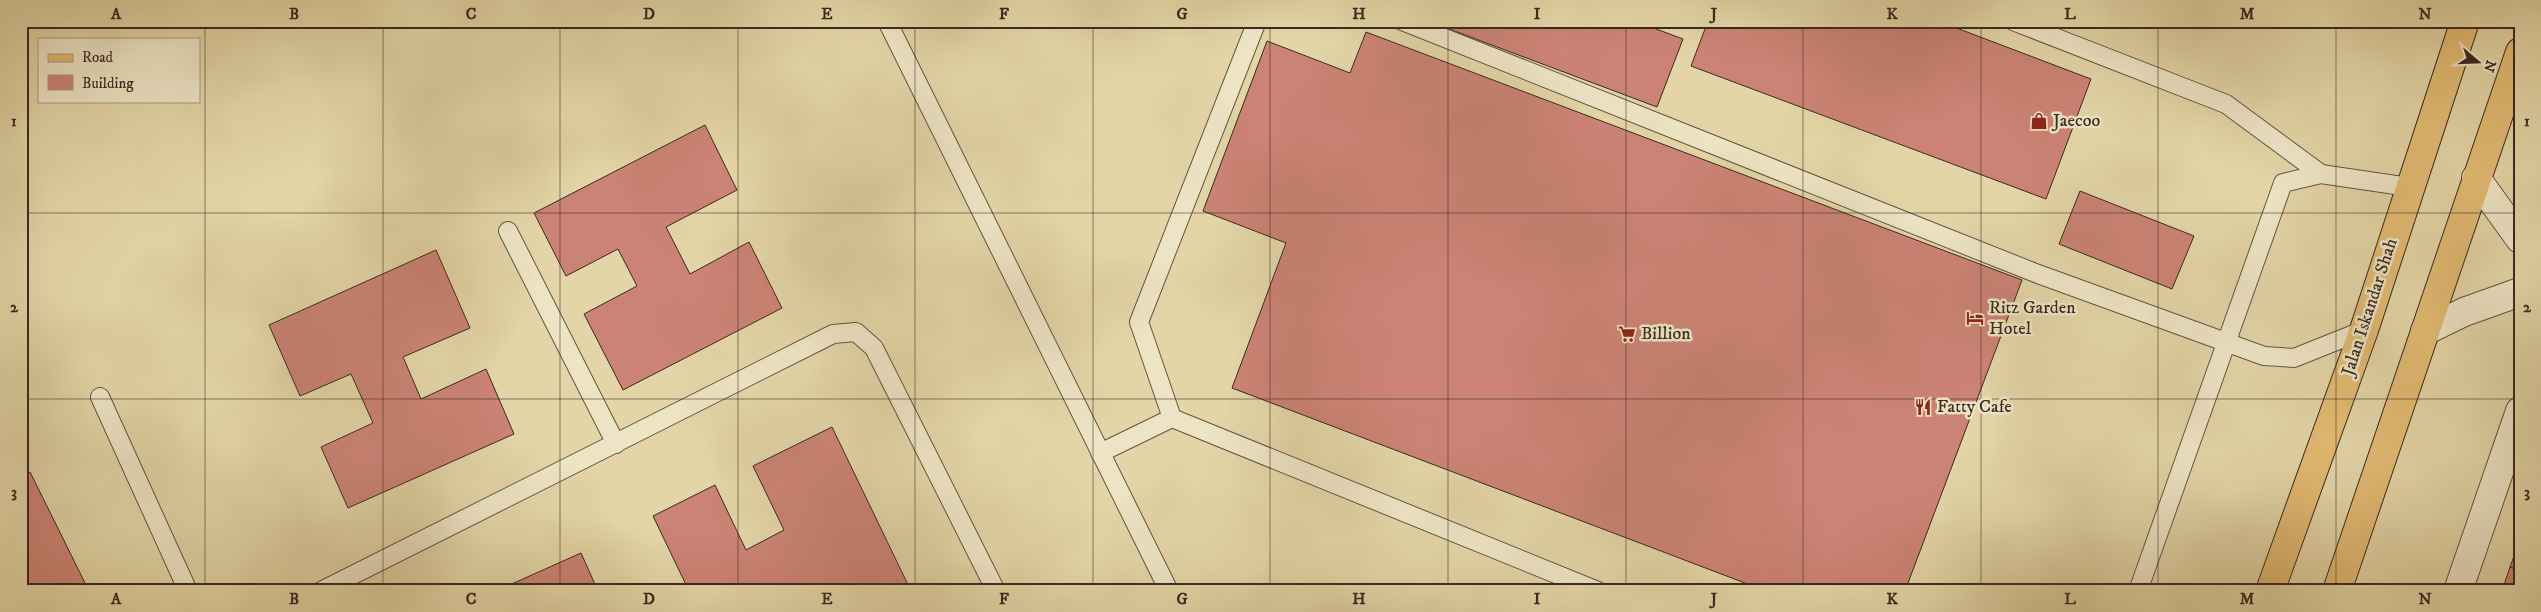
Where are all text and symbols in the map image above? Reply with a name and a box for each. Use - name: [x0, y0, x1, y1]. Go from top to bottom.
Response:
- text: A: [110, 4, 122, 24]
- text: B: [289, 4, 299, 24]
- text: C: [466, 4, 476, 24]
- text: D: [643, 4, 655, 24]
- text: E: [821, 4, 833, 24]
- text: F: [999, 4, 1009, 24]
- text: G: [1176, 4, 1188, 24]
- text: H: [1352, 4, 1366, 24]
- text: I: [1534, 4, 1541, 24]
- text: J: [1709, 4, 1718, 24]
- text: K: [1886, 4, 1898, 24]
- text: L: [2064, 4, 2076, 24]
- text: M: [2240, 4, 2255, 24]
- text: N: [2418, 4, 2432, 24]
- legend: [38, 38, 200, 102]
- north arrow: [2454, 38, 2504, 88]
- text: Road: [82, 48, 114, 67]
- text: N: [2479, 58, 2500, 75]
- text: Building: [82, 74, 134, 93]
- place label: Jaecoo: [2051, 110, 2100, 132]
- text: 1: [11, 111, 17, 131]
- shop icon: Jaecoo: [2029, 111, 2049, 131]
- text: 1: [2524, 111, 2530, 131]
- street label: Jalan Iskandar Shah: [2337, 235, 2403, 380]
- text: 2: [10, 297, 19, 317]
- place label: Ritz Garden Hotel: [1989, 297, 2076, 340]
- text: 2: [2523, 297, 2532, 317]
- hotel icon: Ritz Garden Hotel: [1965, 308, 1985, 328]
- place label: Billion: [1641, 323, 1691, 345]
- supermarket icon: Billion: [1617, 324, 1637, 344]
- place label: Fatty Cafe: [1937, 396, 2012, 418]
- restaurant icon: Fatty Cafe: [1913, 397, 1933, 417]
- text: 3: [11, 482, 17, 502]
- text: 3: [2524, 482, 2530, 502]
- text: A: [110, 589, 122, 609]
- text: B: [289, 589, 299, 609]
- text: C: [466, 589, 476, 609]
- text: D: [643, 589, 655, 609]
- text: E: [821, 589, 833, 609]
- text: F: [999, 589, 1009, 609]
- text: G: [1176, 589, 1188, 609]
- text: H: [1352, 589, 1366, 609]
- text: I: [1534, 589, 1541, 609]
- text: J: [1709, 589, 1718, 609]
- text: K: [1886, 589, 1898, 609]
- text: L: [2064, 589, 2076, 609]
- text: M: [2240, 589, 2255, 609]
- text: N: [2418, 589, 2432, 609]

